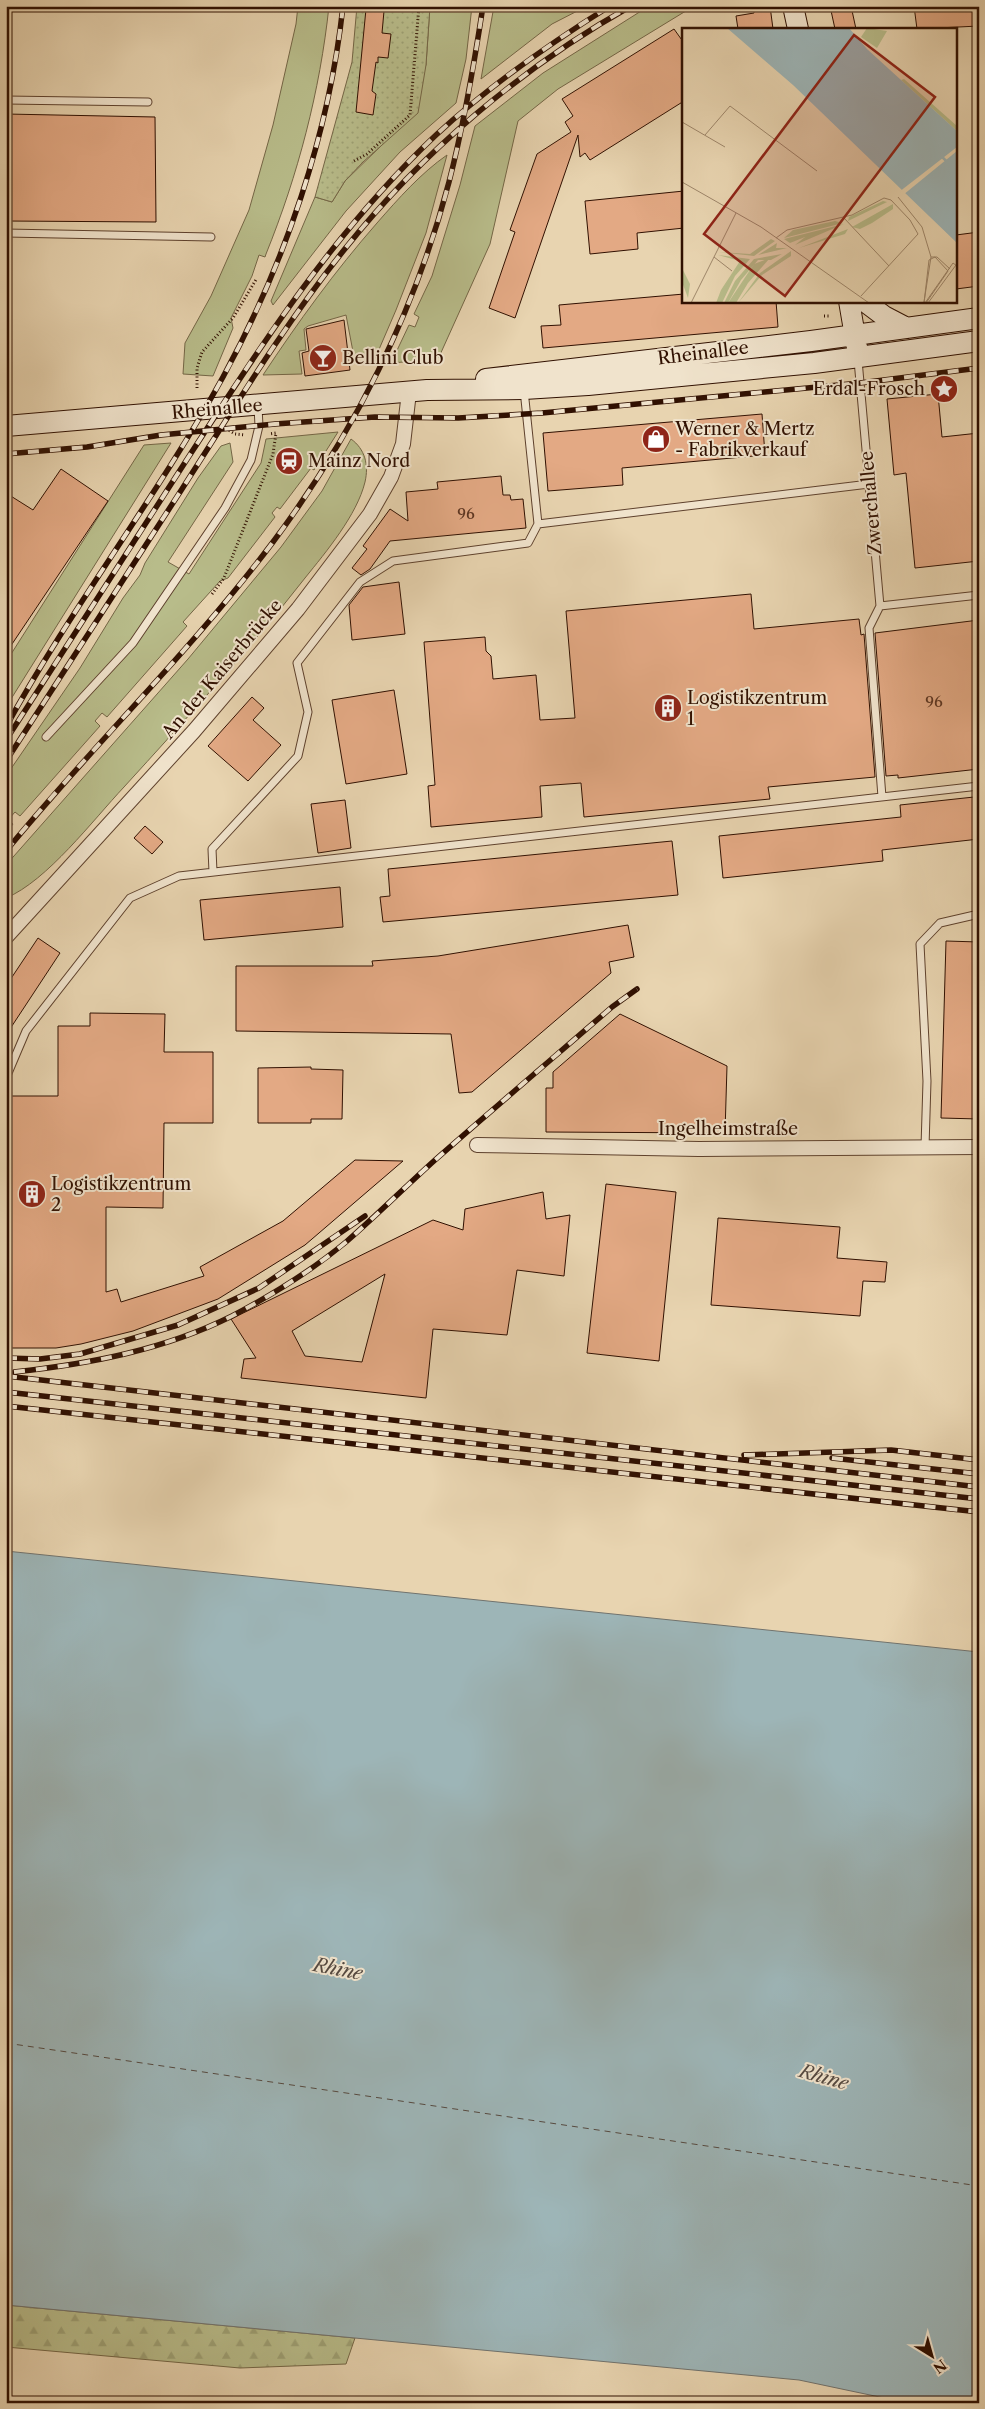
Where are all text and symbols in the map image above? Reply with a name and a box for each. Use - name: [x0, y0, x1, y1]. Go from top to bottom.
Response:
- inset map: [682, 28, 958, 302]
- street label: Rheinallee: [656, 336, 750, 370]
- bar icon: Bellini Club: [308, 343, 338, 373]
- place label: Bellini Club: [342, 347, 444, 369]
- place icon: Erdal-Frosch: [929, 374, 959, 404]
- place label: Erdal-Frosch: [813, 378, 925, 400]
- street label: Rheinallee: [170, 394, 264, 424]
- place label: Werner & Mertz - Fabrikverkauf: [674, 418, 815, 461]
- shop icon: Werner & Mertz - Fabrikverkauf: [641, 424, 671, 454]
- station icon: Mainz Nord: [274, 446, 304, 476]
- place label: Mainz Nord: [308, 450, 410, 472]
- street label: Zwerchallee: [855, 450, 887, 556]
- house number: 96: [457, 504, 475, 523]
- street label: An der Kaiserbrücke: [157, 595, 287, 744]
- place label: Logistikzentrum 1: [687, 687, 827, 730]
- house number: 96: [925, 692, 943, 711]
- building icon: Logistikzentrum 1: [653, 693, 683, 723]
- street label: Ingelheimstraße: [658, 1118, 798, 1140]
- place label: Logistikzentrum 2: [51, 1173, 191, 1216]
- building icon: Logistikzentrum 2: [17, 1179, 47, 1209]
- water label: Rhine: [309, 1953, 365, 1985]
- water label: Rhine: [795, 2059, 852, 2095]
- north arrow: [908, 2332, 958, 2382]
- text: N: [930, 2356, 950, 2377]

